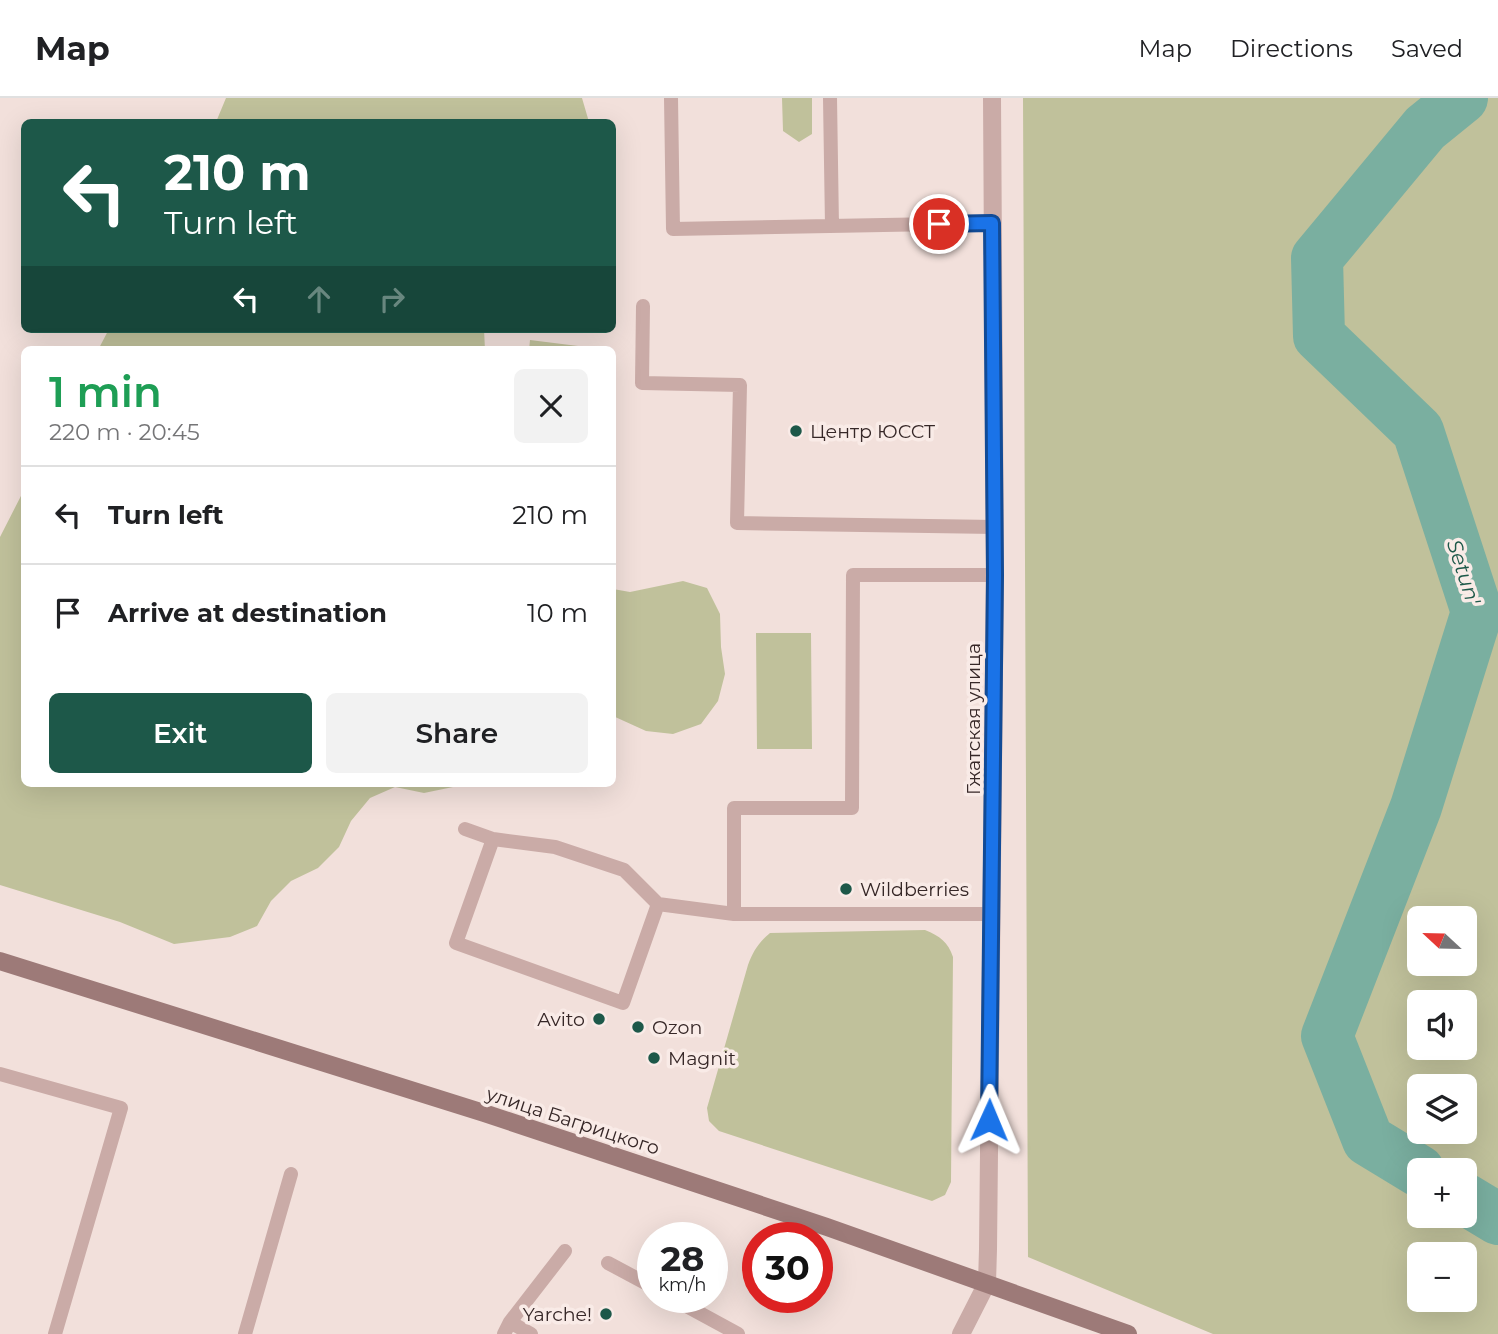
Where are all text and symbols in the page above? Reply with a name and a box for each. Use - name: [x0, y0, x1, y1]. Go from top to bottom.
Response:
- text: Map: [35, 28, 110, 68]
- text: Map: [1139, 34, 1192, 63]
- text: Directions: [1230, 34, 1353, 63]
- text: Saved: [1391, 34, 1463, 63]
- text: 210 m: [164, 143, 311, 202]
- icon: left: [49, 147, 140, 238]
- pin: [909, 194, 969, 254]
- text: Turn left: [164, 203, 298, 242]
- icon: arrive: [920, 205, 958, 243]
- icon: left: [227, 280, 265, 318]
- icon: ahead: [300, 280, 338, 318]
- icon: right: [373, 280, 411, 318]
- text: 1 min: [49, 366, 162, 418]
- button: close: [514, 369, 588, 443]
- text: 220 m · 20:45: [49, 418, 200, 446]
- place label: Центр ЮССТ: [810, 420, 935, 443]
- marker: Центр ЮССТ: [788, 423, 804, 439]
- icon: left: [49, 496, 87, 534]
- text: Turn left: [108, 499, 224, 531]
- text: 210 m: [512, 499, 588, 531]
- water label: Setun': [1442, 536, 1486, 608]
- icon: arrive: [49, 594, 87, 632]
- text: Arrive at destination: [108, 597, 387, 629]
- text: 10 m: [527, 597, 588, 629]
- street label: Гжатская улица: [962, 643, 985, 795]
- button: Exit: [49, 693, 312, 773]
- button: Share: [326, 693, 588, 773]
- place label: Wildberries: [860, 878, 969, 901]
- marker: Wildberries: [838, 881, 854, 897]
- north arrow: [1407, 906, 1477, 976]
- map controls: [1407, 906, 1477, 1312]
- button: sound: [1407, 990, 1477, 1060]
- place label: Avito: [537, 1008, 585, 1031]
- marker: Avito: [591, 1011, 607, 1027]
- place label: Ozon: [652, 1016, 702, 1039]
- marker: Ozon: [630, 1019, 646, 1035]
- place label: Magnit: [668, 1047, 736, 1070]
- marker: Magnit: [646, 1050, 662, 1066]
- button: layers: [1407, 1074, 1477, 1144]
- street label: улица Багрицкого: [483, 1082, 663, 1160]
- position arrow: [952, 1083, 1026, 1157]
- button: +: [1407, 1158, 1477, 1228]
- speed limit sign: 30: [742, 1222, 833, 1313]
- text: 28: [661, 1237, 704, 1280]
- button: −: [1407, 1242, 1477, 1312]
- text: km/h: [658, 1274, 707, 1296]
- place label: Yarche!: [523, 1303, 592, 1326]
- marker: Yarche!: [598, 1306, 614, 1322]

